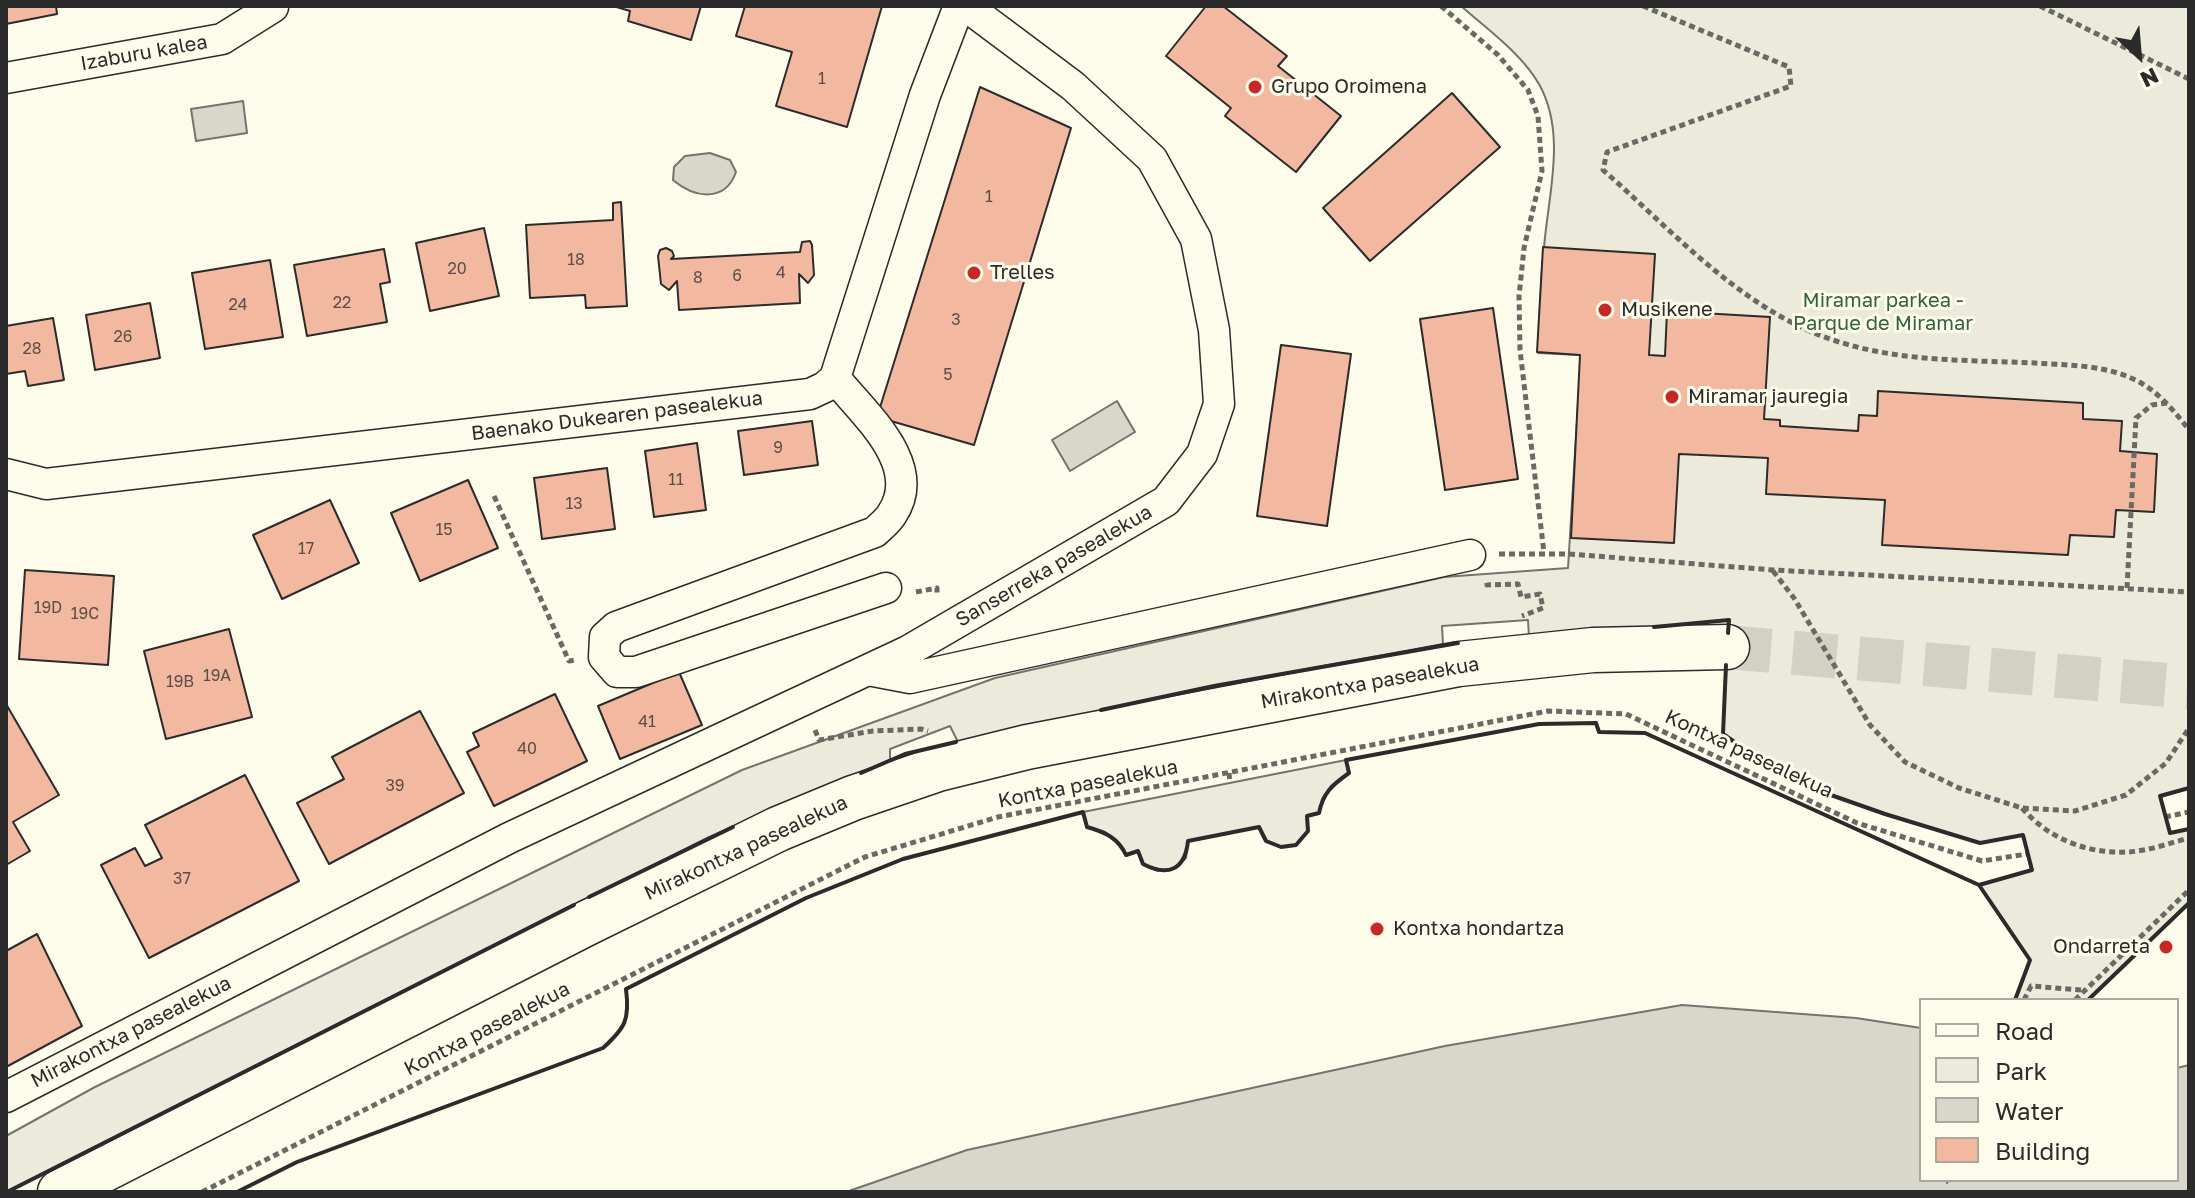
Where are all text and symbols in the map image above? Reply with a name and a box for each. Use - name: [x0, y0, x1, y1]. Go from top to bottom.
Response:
- north arrow: [2099, 16, 2179, 96]
- street label: Izaburu kalea: [79, 30, 209, 76]
- text: N: [2136, 62, 2163, 94]
- house number: 1: [818, 69, 826, 89]
- place label: Grupo Oroimena: [1271, 75, 1427, 99]
- marker: Grupo Oroimena: [1246, 78, 1264, 96]
- house number: 1: [985, 187, 993, 207]
- house number: 18: [567, 250, 585, 270]
- house number: 20: [447, 259, 467, 279]
- place label: Trelles: [990, 261, 1055, 285]
- house number: 4: [776, 263, 786, 283]
- marker: Trelles: [965, 264, 983, 282]
- house number: 6: [732, 266, 742, 286]
- house number: 8: [693, 268, 703, 288]
- park label: Miramar parkea - Parque de Miramar: [1793, 289, 1973, 336]
- house number: 22: [333, 293, 351, 313]
- house number: 24: [228, 295, 248, 315]
- place label: Musikene: [1621, 298, 1713, 322]
- marker: Musikene: [1596, 301, 1614, 319]
- house number: 3: [951, 310, 961, 330]
- house number: 26: [114, 327, 132, 347]
- house number: 28: [22, 339, 42, 359]
- house number: 5: [943, 365, 953, 385]
- place label: Miramar jauregia: [1688, 385, 1848, 409]
- street label: Baenako Dukearen pasealekua: [470, 386, 764, 446]
- marker: Miramar jauregia: [1663, 388, 1681, 406]
- house number: 9: [773, 438, 783, 458]
- house number: 11: [668, 470, 684, 490]
- house number: 13: [565, 494, 583, 514]
- street label: Sanserreka pasealekua: [952, 500, 1156, 632]
- house number: 15: [435, 520, 453, 540]
- house number: 17: [298, 539, 314, 559]
- house number: 19D: [34, 598, 62, 618]
- house number: 19C: [71, 604, 99, 624]
- street label: Mirakontxa pasealekua: [1259, 652, 1481, 714]
- house number: 19A: [203, 666, 231, 686]
- house number: 19B: [166, 672, 194, 692]
- street label: Kontxa pasealekua: [1661, 705, 1837, 803]
- house number: 41: [638, 712, 656, 732]
- house number: 40: [517, 739, 537, 759]
- street label: Kontxa pasealekua: [996, 755, 1180, 813]
- house number: 39: [385, 776, 405, 796]
- street label: Mirakontxa pasealekua: [641, 790, 851, 906]
- house number: 37: [173, 869, 191, 889]
- place label: Kontxa hondartza: [1393, 917, 1564, 941]
- marker: Kontxa hondartza: [1368, 920, 1386, 938]
- place label: Ondarreta: [2053, 935, 2150, 959]
- marker: Ondarreta: [2157, 938, 2175, 956]
- street label: Mirakontxa pasealekua: [27, 971, 235, 1093]
- street label: Kontxa pasealekua: [400, 977, 574, 1081]
- legend: [1919, 998, 2179, 1182]
- text: Road: [1995, 1016, 2054, 1045]
- text: Park: [1995, 1056, 2047, 1085]
- text: Water: [1995, 1096, 2063, 1125]
- text: Building: [1995, 1136, 2090, 1165]

